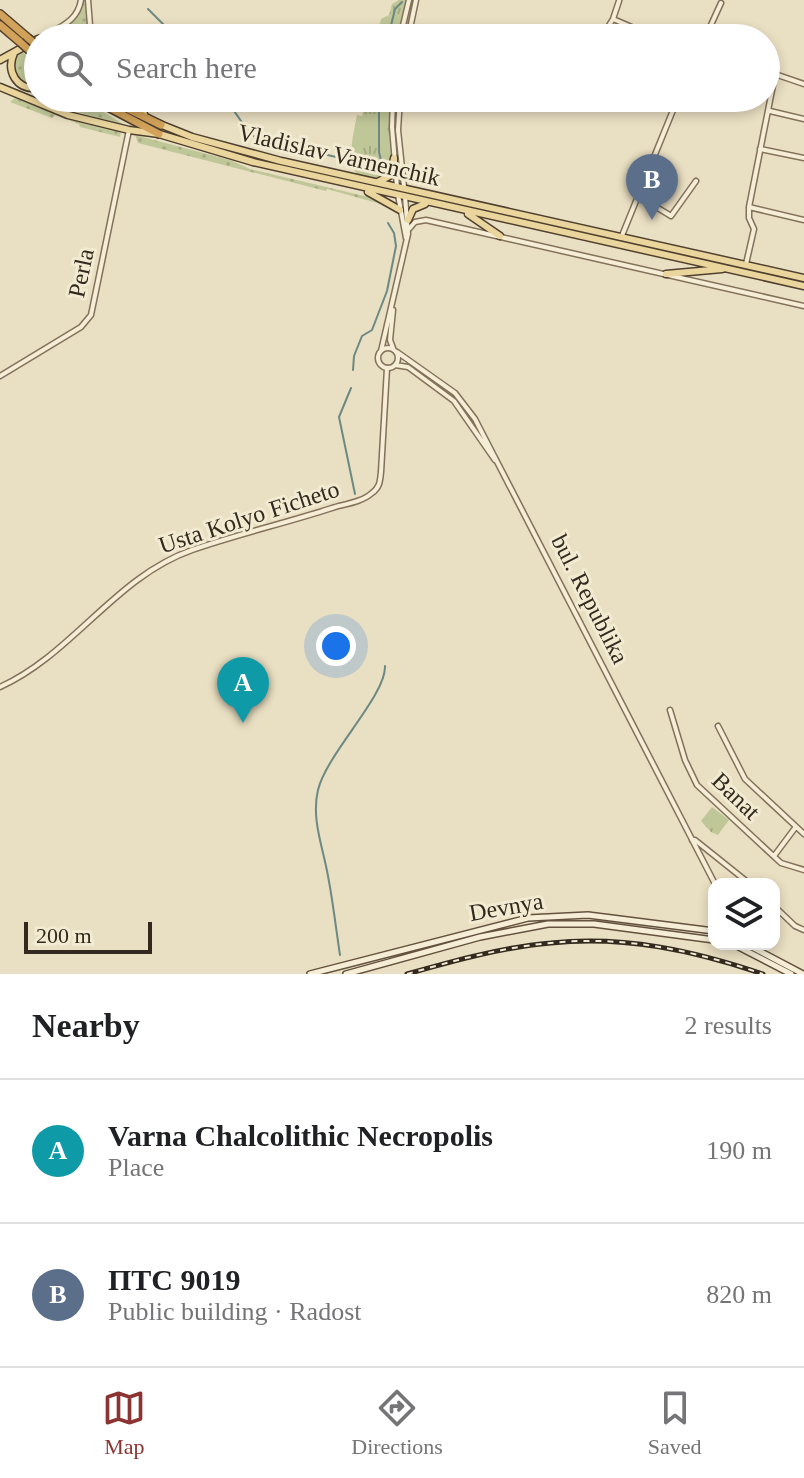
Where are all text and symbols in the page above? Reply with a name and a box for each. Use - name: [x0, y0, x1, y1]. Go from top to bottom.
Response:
- search box: [24, 24, 780, 112]
- icon: search: [52, 46, 96, 90]
- text: Search here: [116, 51, 257, 84]
- street label: Vladislav Varnenchik: [235, 119, 443, 191]
- pin: B: [626, 154, 678, 220]
- street label: Perla: [63, 246, 99, 300]
- street label: Usta Kolyo Ficheto: [156, 476, 342, 558]
- street label: bul. Republika: [546, 530, 634, 668]
- your location: [316, 626, 356, 666]
- pin: A: [217, 657, 269, 723]
- street label: Banat: [707, 767, 765, 825]
- map controls: [708, 878, 780, 950]
- button: layers: [708, 878, 780, 950]
- street label: Devnya: [467, 888, 545, 926]
- scale bar: [24, 918, 152, 954]
- text: 200 m: [36, 923, 92, 948]
- text: Nearby: [32, 1007, 140, 1044]
- text: 2 results: [685, 1011, 772, 1040]
- text: Varna Chalcolithic Necropolis: [108, 1119, 493, 1152]
- text: A: [49, 1136, 67, 1165]
- text: 190 m: [706, 1136, 772, 1165]
- text: Place: [108, 1153, 164, 1182]
- text: ПТС 9019: [108, 1263, 241, 1296]
- text: B: [49, 1280, 67, 1309]
- text: 820 m: [706, 1280, 772, 1309]
- text: Public building · Radost: [108, 1297, 362, 1326]
- tab: Map: [102, 1386, 146, 1460]
- tab: Directions: [351, 1386, 443, 1460]
- tab: Saved: [648, 1386, 702, 1460]

